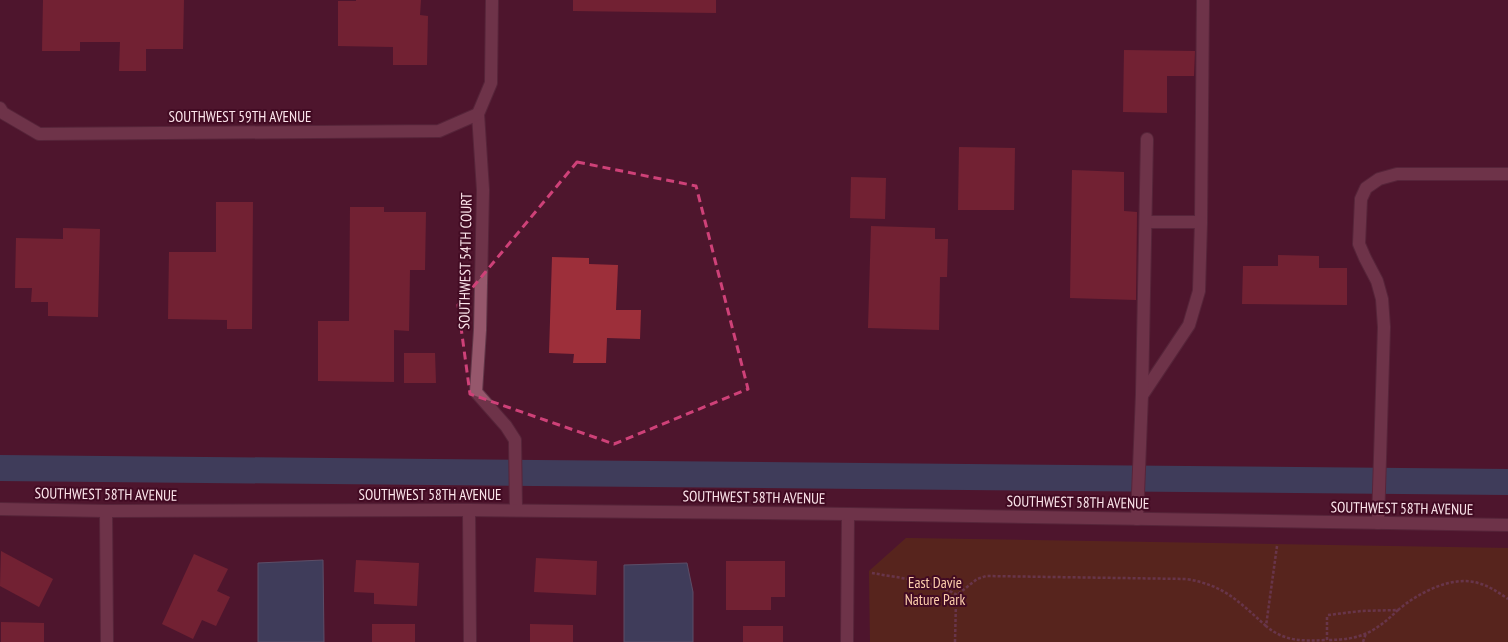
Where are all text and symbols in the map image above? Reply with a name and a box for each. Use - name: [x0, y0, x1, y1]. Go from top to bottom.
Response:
- street label: SOUTHWEST 59TH AVENUE: [169, 107, 311, 126]
- street label: SOUTHWEST 54TH COURT: [454, 192, 476, 330]
- street label: SOUTHWEST 58TH AVENUE: [34, 483, 178, 505]
- street label: SOUTHWEST 58TH AVENUE: [359, 485, 501, 504]
- street label: SOUTHWEST 58TH AVENUE: [682, 486, 826, 508]
- street label: SOUTHWEST 58TH AVENUE: [1006, 491, 1150, 513]
- street label: SOUTHWEST 58TH AVENUE: [1330, 497, 1474, 519]
- park label: East Davie Nature Park: [905, 573, 965, 609]

